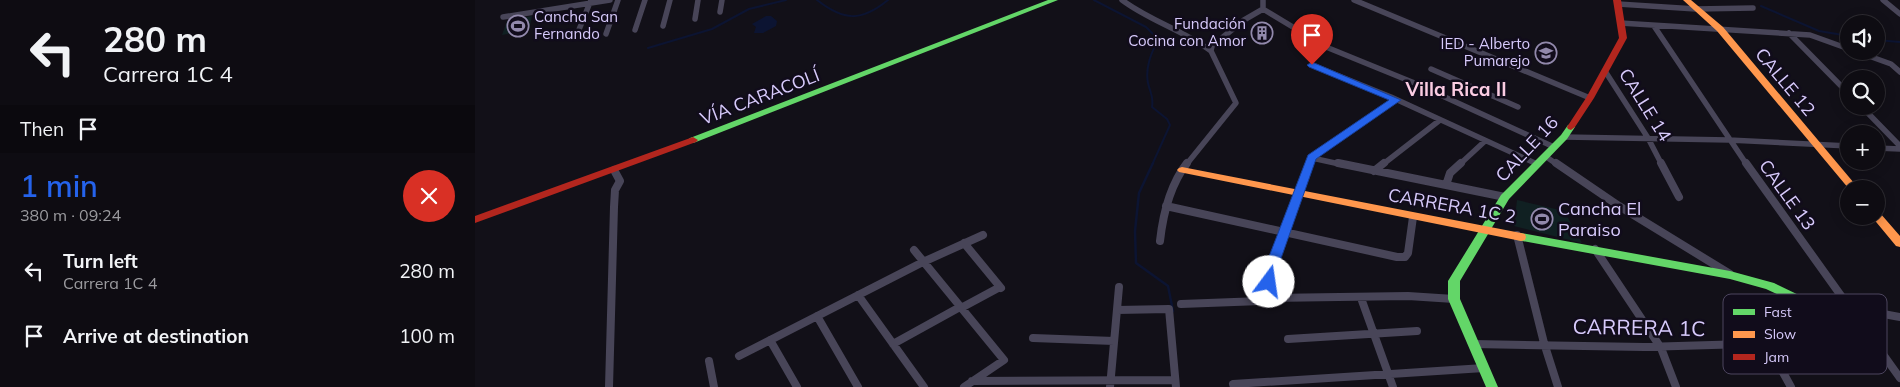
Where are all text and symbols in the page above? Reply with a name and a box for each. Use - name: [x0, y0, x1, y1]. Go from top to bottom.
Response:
- place label: Cancha San Fernando: [534, 7, 618, 43]
- sports icon: Cancha San Fernando: [506, 14, 530, 38]
- place label: Fundación Cocina con Amor: [1128, 14, 1247, 50]
- pin: [1291, 14, 1333, 65]
- map controls: [1840, 15, 1885, 225]
- button: sound: [1840, 15, 1885, 60]
- text: 280 m: [103, 17, 207, 61]
- icon: left: [20, 20, 85, 85]
- building icon: Fundación Cocina con Amor: [1250, 21, 1274, 45]
- icon: arrive: [1298, 21, 1326, 49]
- place label: IED - Alberto Pumarejo: [1441, 34, 1530, 70]
- school or university icon: IED - Alberto Pumarejo: [1534, 41, 1558, 65]
- street label: CALLE 12: [1750, 43, 1820, 120]
- text: Carrera 1C 4: [103, 60, 233, 88]
- street label: VÍA CARACOLÍ: [697, 63, 824, 130]
- street label: CALLE 14: [1614, 64, 1677, 146]
- button: search: [1840, 70, 1885, 115]
- district label: Villa Rica II: [1404, 77, 1507, 101]
- street label: CALLE 16: [1490, 111, 1563, 186]
- icon: arrive: [74, 115, 102, 143]
- text: Then: [20, 117, 64, 141]
- button: +: [1840, 125, 1885, 170]
- street label: CALLE 13: [1754, 155, 1821, 235]
- text: 1 min: [20, 167, 98, 205]
- button: close: [403, 170, 455, 222]
- button: −: [1840, 180, 1885, 225]
- street label: CARRERA 1C 2: [1386, 183, 1518, 228]
- place label: Cancha El Paraiso: [1558, 197, 1641, 241]
- text: 380 m · 09:24: [20, 205, 121, 225]
- sports icon: Cancha El Paraiso: [1530, 207, 1554, 231]
- text: Turn left: [63, 249, 138, 273]
- position arrow: [1242, 255, 1294, 307]
- icon: left: [20, 257, 48, 285]
- text: 280 m: [399, 259, 455, 283]
- text: Carrera 1C 4: [63, 273, 157, 293]
- legend: [1723, 294, 1887, 374]
- text: Fast: [1764, 303, 1792, 321]
- street label: CARRERA 1C: [1572, 313, 1706, 341]
- icon: arrive: [20, 322, 48, 350]
- text: Arrive at destination: [63, 324, 249, 348]
- text: 100 m: [399, 324, 455, 348]
- text: Slow: [1764, 325, 1796, 343]
- text: Jam: [1764, 348, 1789, 366]

